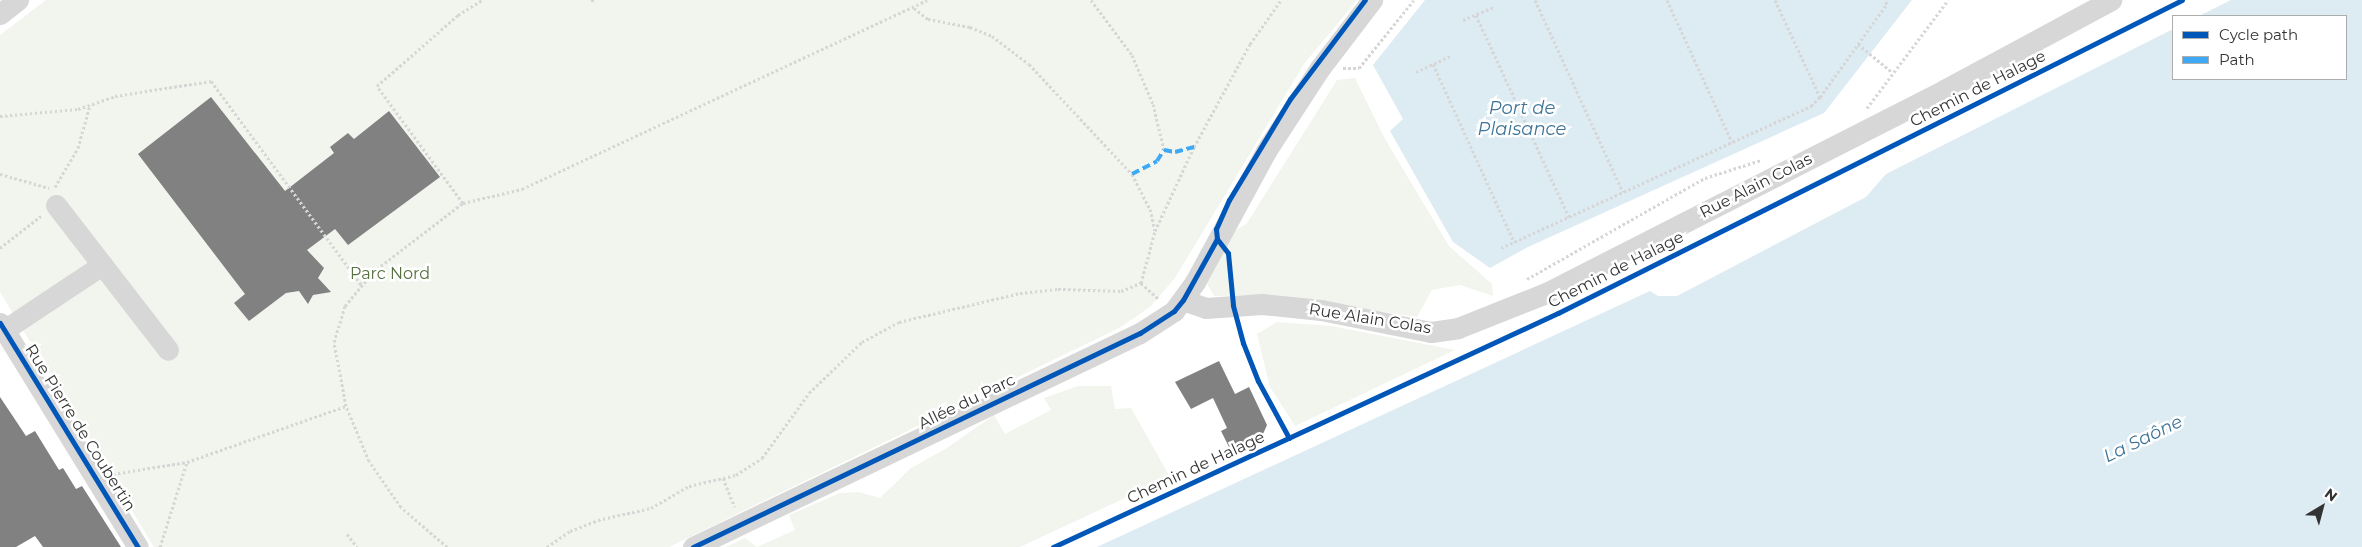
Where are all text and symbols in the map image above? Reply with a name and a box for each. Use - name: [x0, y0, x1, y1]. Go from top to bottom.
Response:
- legend: [2172, 15, 2347, 80]
- text: Cycle path: [2219, 25, 2298, 44]
- street label: Chemin de Halage: [1907, 46, 2049, 132]
- text: Path: [2219, 50, 2255, 69]
- water label: Port de Plaisance: [1478, 98, 1566, 140]
- street label: Rue Alain Colas: [1697, 149, 1815, 223]
- street label: Chemin de Halage: [1545, 227, 1687, 313]
- park label: Parc Nord: [350, 264, 430, 284]
- street label: Rue Alain Colas: [1308, 300, 1432, 338]
- street label: Rue Pierre de Coubertin: [21, 341, 139, 515]
- street label: Allée du Parc: [915, 370, 1019, 434]
- water label: La Saône: [2100, 411, 2186, 467]
- street label: Chemin de Halage: [1124, 428, 1268, 508]
- north arrow: [2297, 482, 2347, 532]
- text: N: [2321, 484, 2341, 506]

